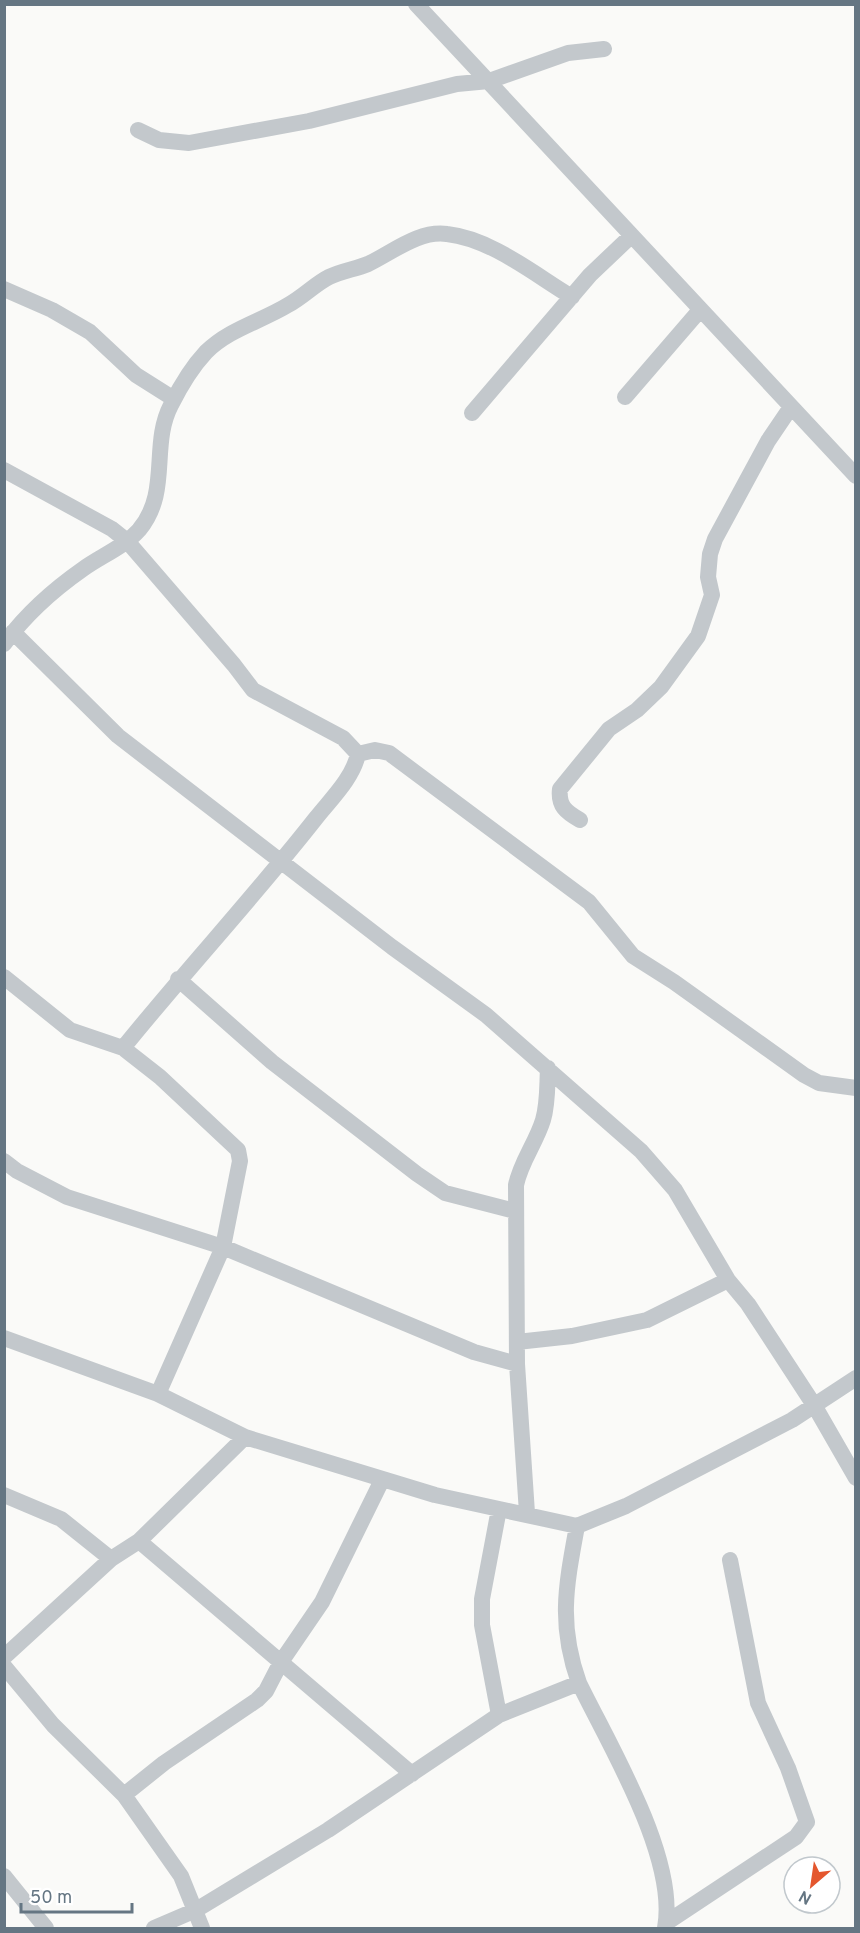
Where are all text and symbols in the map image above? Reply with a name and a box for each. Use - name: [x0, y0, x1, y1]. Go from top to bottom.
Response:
- north arrow: [782, 1855, 842, 1915]
- scale bar: [21, 1876, 132, 1914]
- text: N: [796, 1885, 816, 1908]
- text: 50 m: [30, 1887, 72, 1910]

